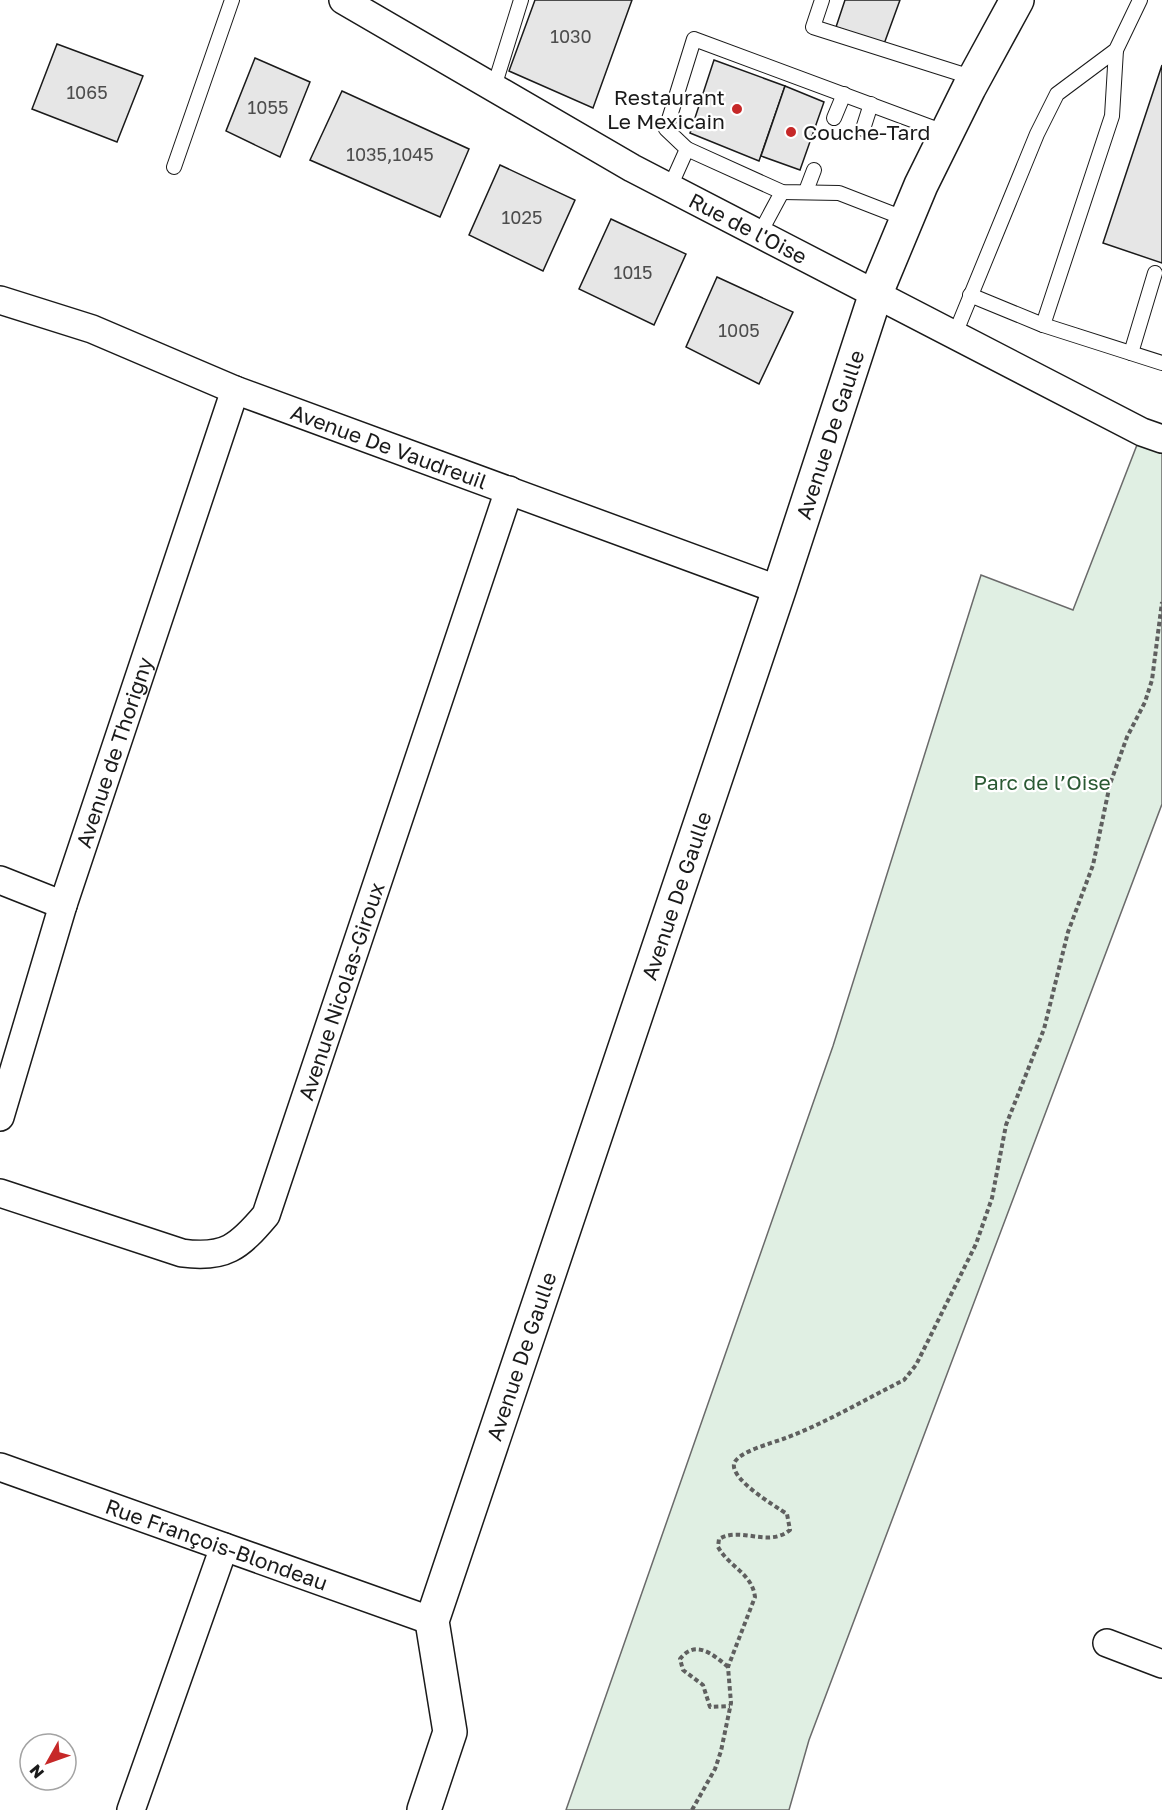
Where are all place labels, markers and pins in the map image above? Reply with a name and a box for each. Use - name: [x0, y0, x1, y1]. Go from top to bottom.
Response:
- place label: Restaurant Le Mexicain: [607, 84, 725, 134]
- marker: Restaurant Le Mexicain: [730, 102, 744, 116]
- place label: Couche-Tard: [803, 119, 930, 145]
- marker: Couche-Tard: [784, 125, 798, 139]

